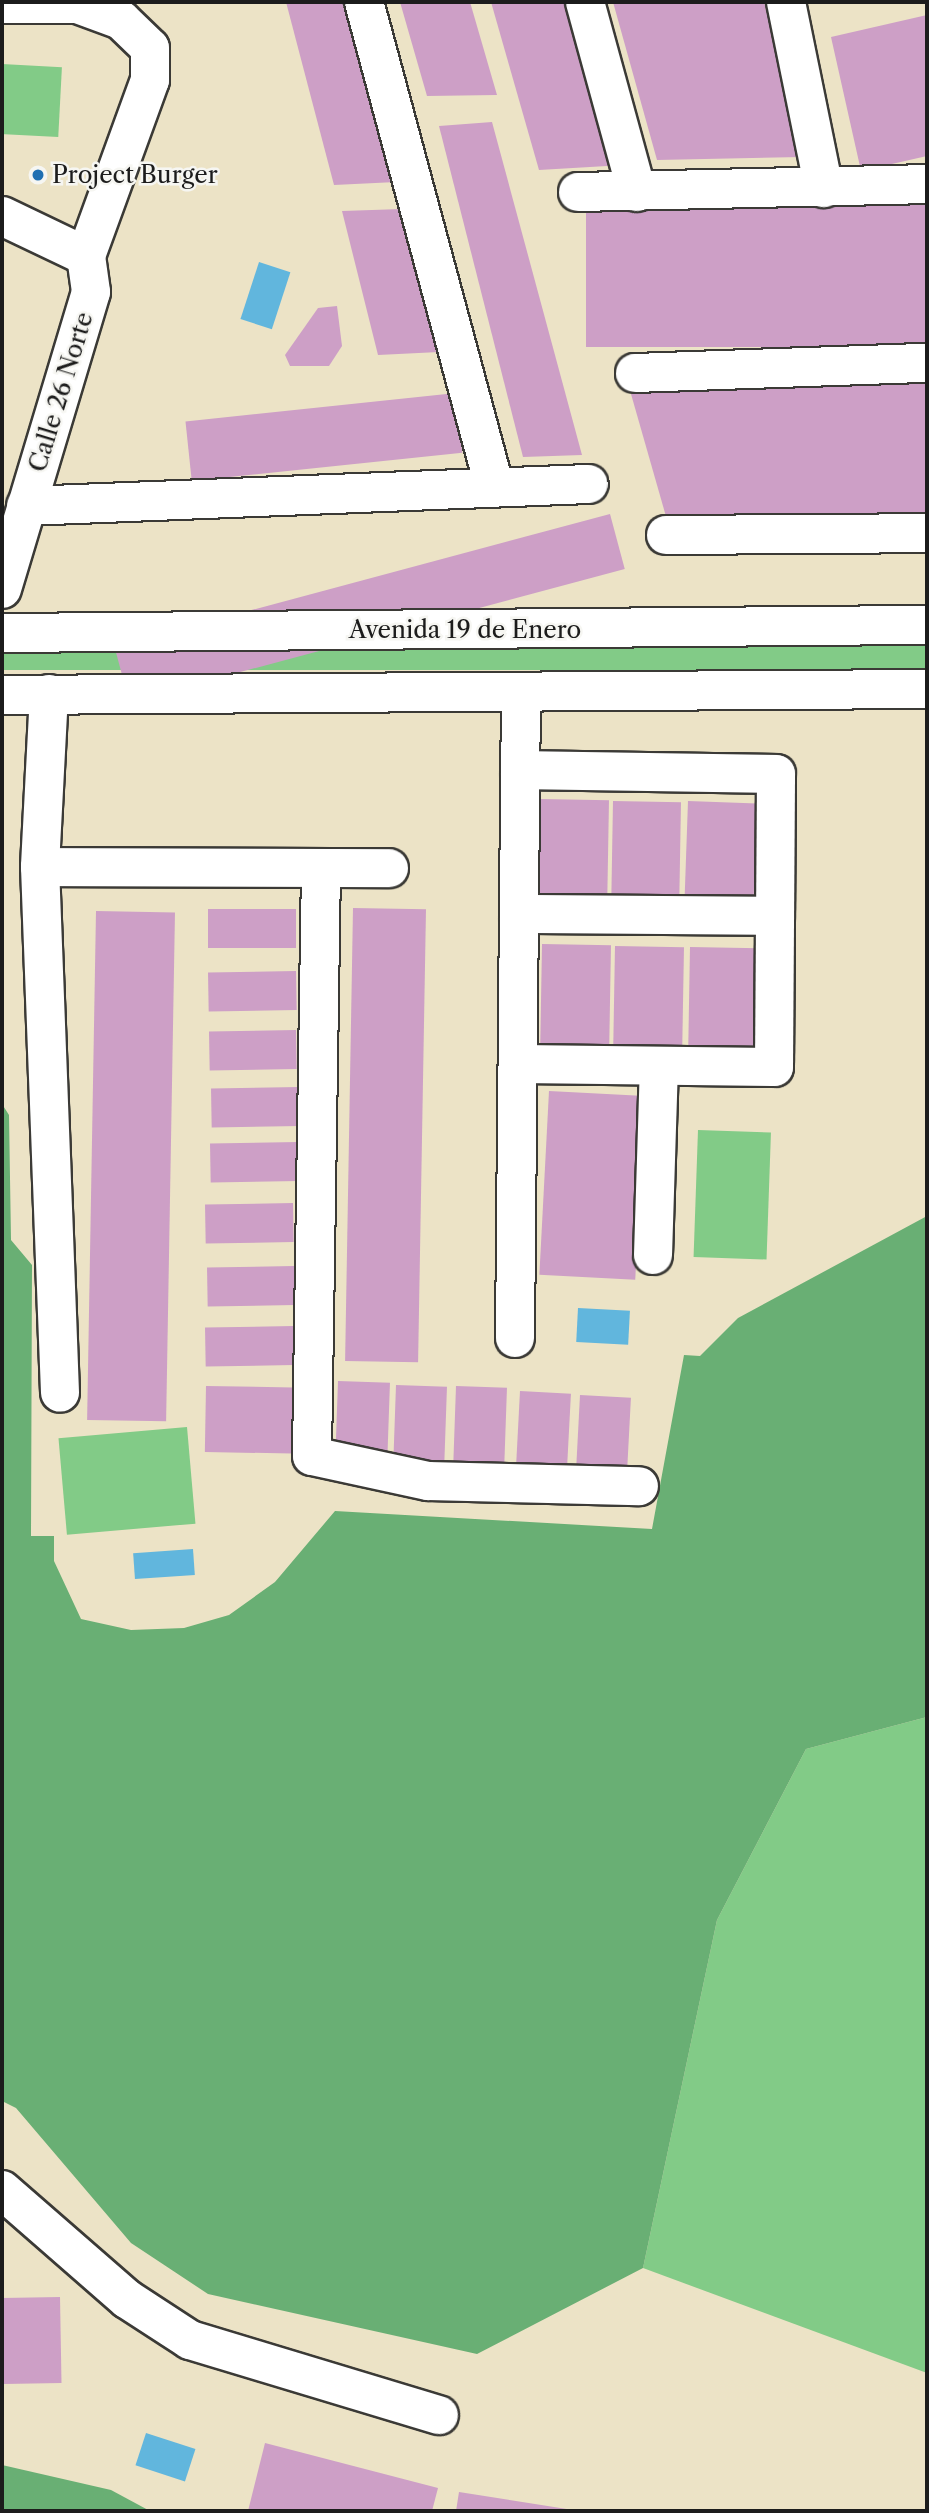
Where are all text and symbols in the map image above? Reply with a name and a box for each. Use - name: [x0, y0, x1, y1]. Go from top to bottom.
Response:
- place label: Project Burger: [52, 161, 218, 189]
- marker: Project Burger: [30, 167, 46, 183]
- street label: Calle 26 Norte: [23, 309, 99, 475]
- street label: Avenida 19 de Enero: [349, 616, 581, 644]

